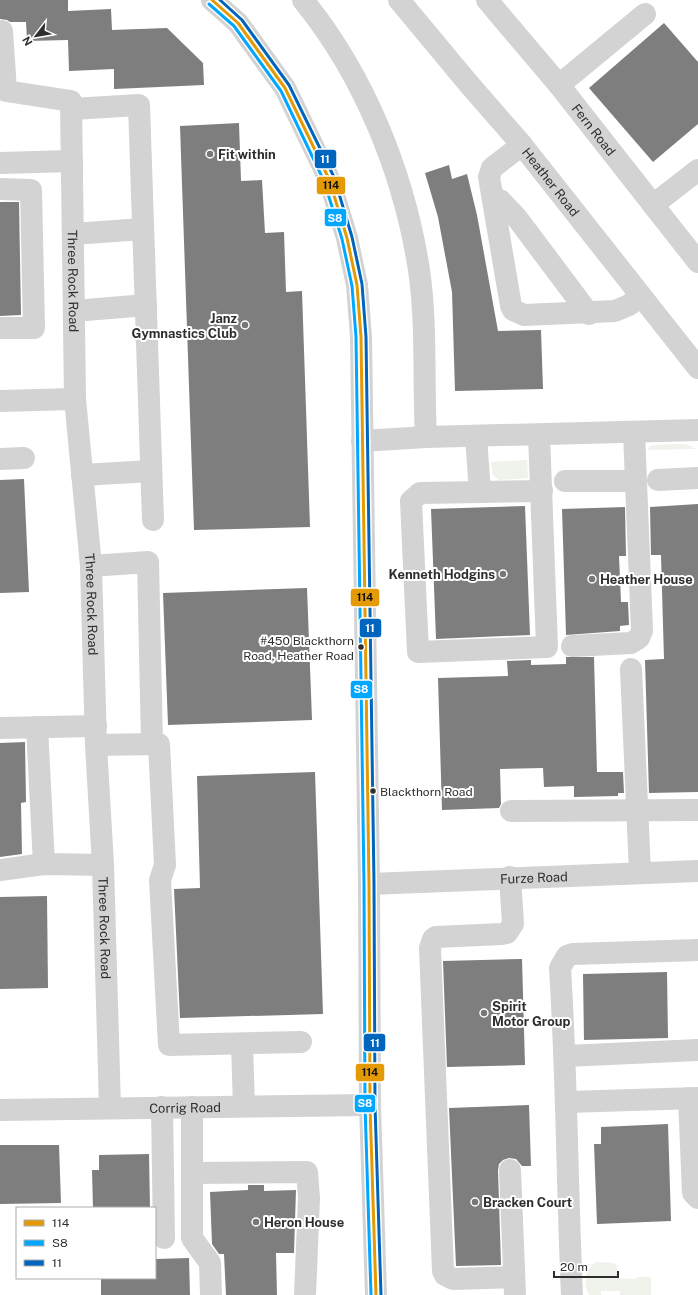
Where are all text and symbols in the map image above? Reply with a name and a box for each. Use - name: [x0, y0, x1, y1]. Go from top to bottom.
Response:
- north arrow: [16, 16, 56, 56]
- text: N: [20, 34, 35, 48]
- street label: Fern Road: [569, 101, 618, 159]
- street label: Heather Road: [519, 145, 582, 219]
- place label: Fit within: [218, 147, 276, 162]
- marker: Fit within: [205, 149, 215, 159]
- line badge: 11: [314, 149, 337, 169]
- text: 11: [320, 153, 330, 165]
- line badge: 114: [316, 176, 346, 195]
- text: 114: [323, 179, 339, 191]
- line badge: S8: [324, 208, 347, 227]
- text: S8: [328, 212, 343, 224]
- street label: Three Rock Road: [65, 230, 81, 332]
- place label: Janz Gymnastics Club: [132, 311, 238, 341]
- marker: Janz Gymnastics Club: [240, 320, 250, 330]
- street label: Three Rock Road: [82, 553, 100, 656]
- place label: Kenneth Hodgins: [388, 567, 495, 582]
- marker: Kenneth Hodgins: [498, 569, 508, 579]
- place label: Heather House: [600, 572, 693, 587]
- marker: Heather House: [587, 574, 597, 584]
- line badge: 114: [350, 588, 380, 607]
- text: 114: [357, 591, 373, 603]
- line badge: 11: [359, 618, 382, 638]
- text: 11: [365, 622, 375, 634]
- place label: #450 Blackthorn Road, Heather Road: [243, 634, 354, 663]
- marker: #450 Blackthorn Road, Heather Road: [356, 642, 366, 652]
- line badge: S8: [350, 680, 373, 699]
- text: S8: [354, 683, 369, 695]
- place label: Blackthorn Road: [380, 785, 473, 799]
- marker: Blackthorn Road: [368, 786, 378, 796]
- street label: Furze Road: [500, 869, 568, 887]
- street label: Three Rock Road: [95, 877, 113, 979]
- place label: Spirit Motor Group: [492, 999, 570, 1029]
- marker: Spirit Motor Group: [479, 1008, 489, 1018]
- line badge: 11: [363, 1033, 386, 1052]
- text: 11: [370, 1037, 380, 1049]
- line badge: 114: [355, 1063, 385, 1082]
- text: 114: [362, 1066, 378, 1078]
- line badge: S8: [354, 1094, 376, 1113]
- text: S8: [358, 1097, 373, 1109]
- street label: Corrig Road: [149, 1100, 221, 1116]
- place label: Bracken Court: [483, 1195, 572, 1210]
- marker: Bracken Court: [470, 1197, 480, 1207]
- legend: [16, 1207, 156, 1279]
- place label: Heron House: [264, 1215, 344, 1230]
- text: 114: [52, 1216, 70, 1230]
- marker: Heron House: [251, 1217, 261, 1227]
- text: S8: [52, 1236, 68, 1250]
- scale bar: [554, 1253, 618, 1279]
- text: 11: [52, 1256, 62, 1270]
- text: 20 m: [560, 1260, 588, 1274]

